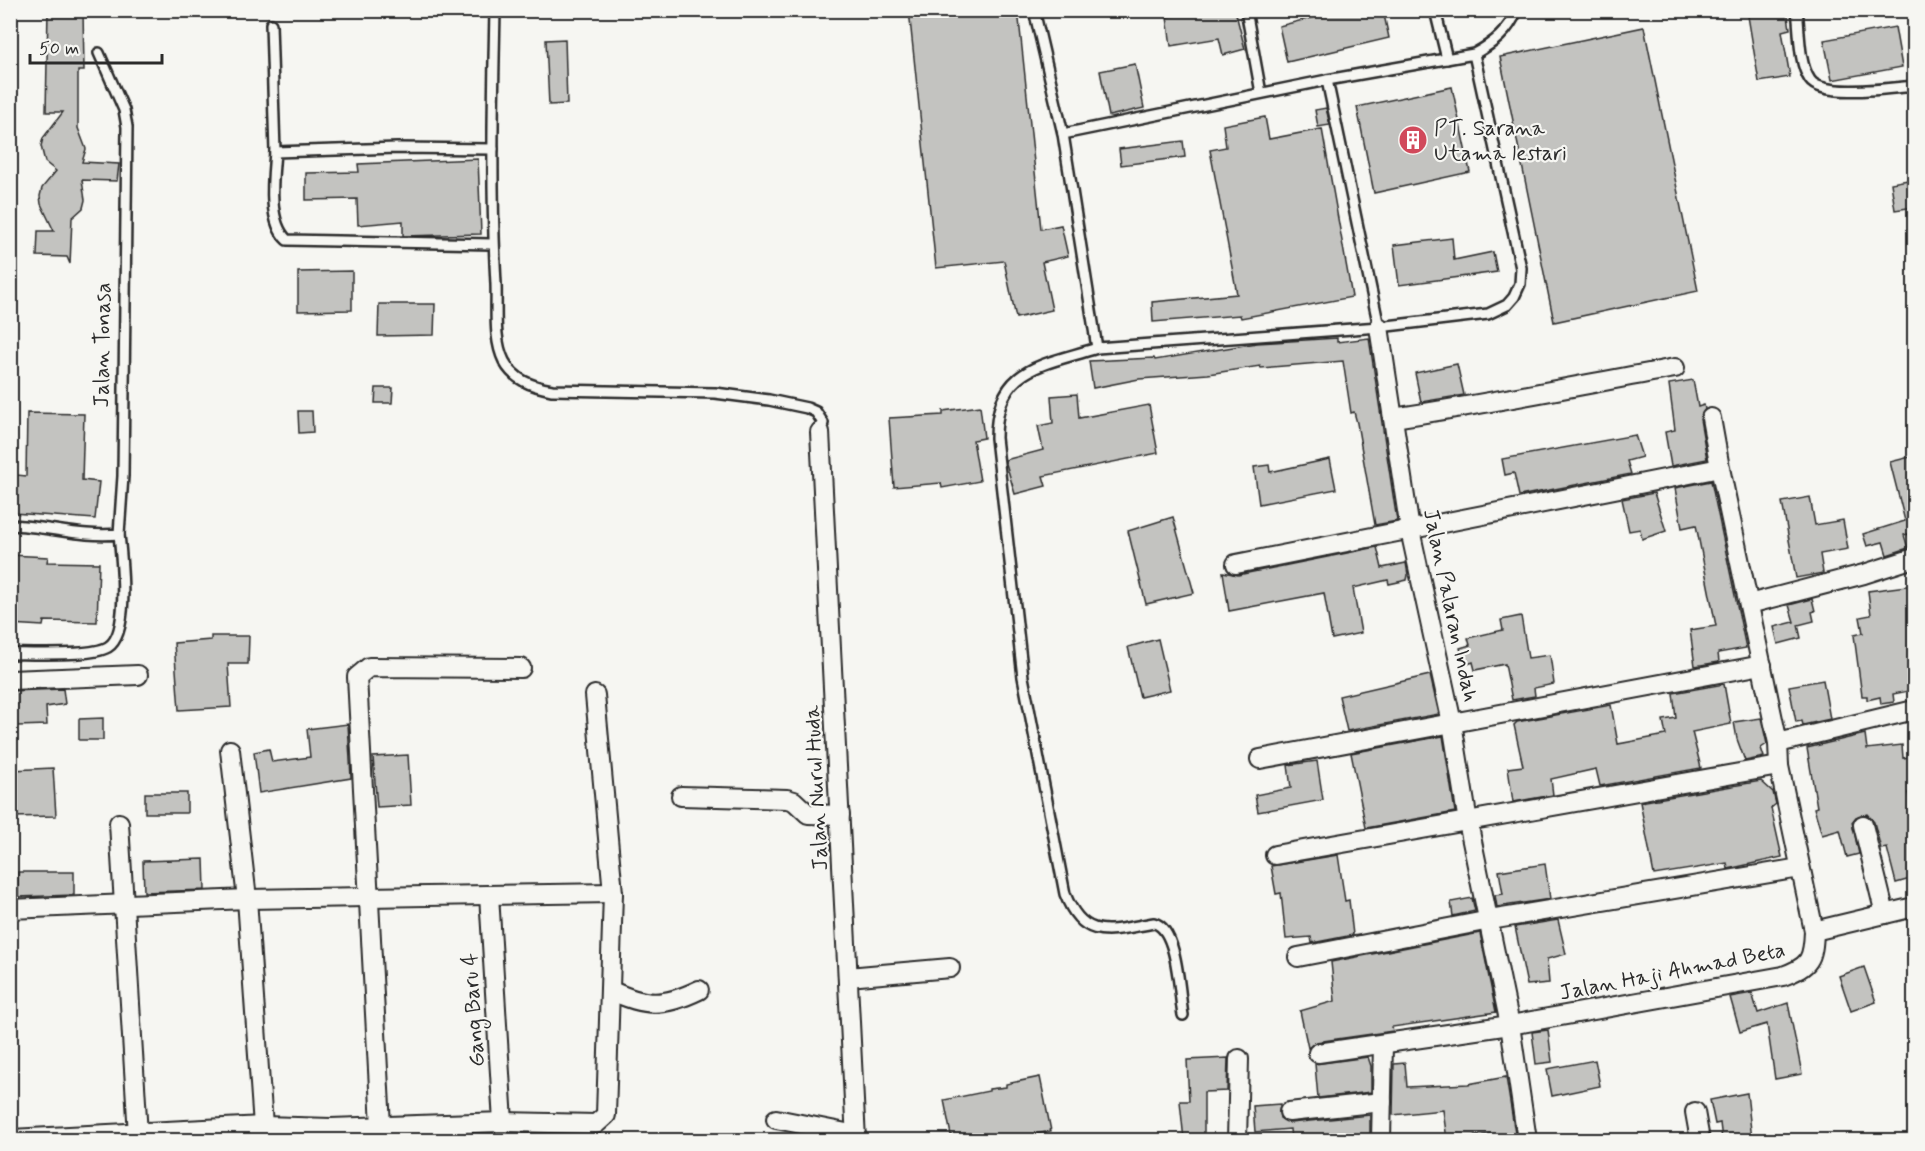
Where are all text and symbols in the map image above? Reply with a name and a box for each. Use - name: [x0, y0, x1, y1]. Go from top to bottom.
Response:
- scale bar: [30, 27, 162, 65]
- text: 50 m: [39, 37, 79, 61]
- place label: PT. Sarana Utama lestari: [1434, 115, 1567, 168]
- building icon: PT. Sarana Utama lestari: [1397, 124, 1429, 156]
- street label: Jalan Tonasa: [88, 282, 118, 408]
- street label: Jalan Palaran Indah: [1416, 506, 1484, 705]
- street label: Jalan Nurul Huda: [799, 704, 835, 871]
- street label: Jalan Haji Ahmad Beta: [1557, 936, 1788, 1009]
- street label: Gang Baru 4: [456, 951, 495, 1068]

